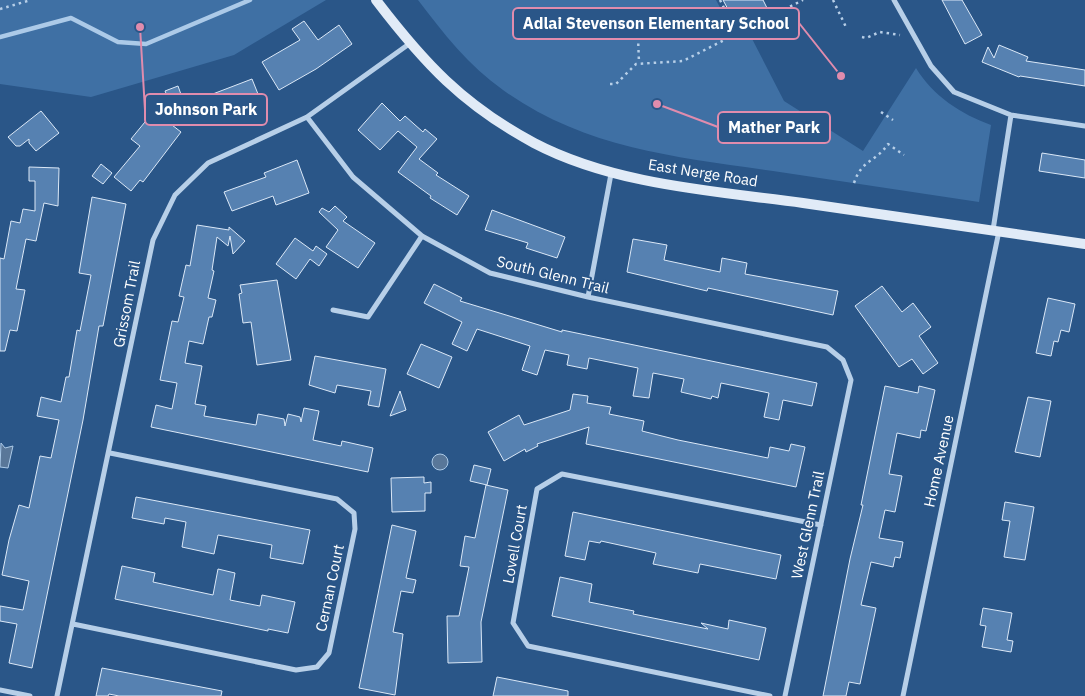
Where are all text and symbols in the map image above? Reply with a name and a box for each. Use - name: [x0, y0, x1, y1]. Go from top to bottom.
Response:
- callout: Adlai Stevenson Elementary School: [513, 8, 799, 39]
- text: Adlai Stevenson Elementary School: [523, 13, 789, 33]
- callout: Johnson Park: [145, 94, 267, 125]
- text: Johnson Park: [155, 99, 258, 119]
- callout: Mather Park: [718, 112, 830, 143]
- text: Mather Park: [728, 117, 821, 137]
- street label: East Nerge Road: [647, 154, 759, 191]
- street label: South Glenn Trail: [495, 251, 611, 298]
- street label: Grissom Trail: [109, 259, 144, 349]
- street label: Home Avenue: [919, 413, 958, 509]
- street label: West Glenn Trail: [787, 469, 828, 581]
- street label: Lovell Court: [498, 503, 531, 585]
- street label: Cernan Court: [311, 543, 348, 633]

